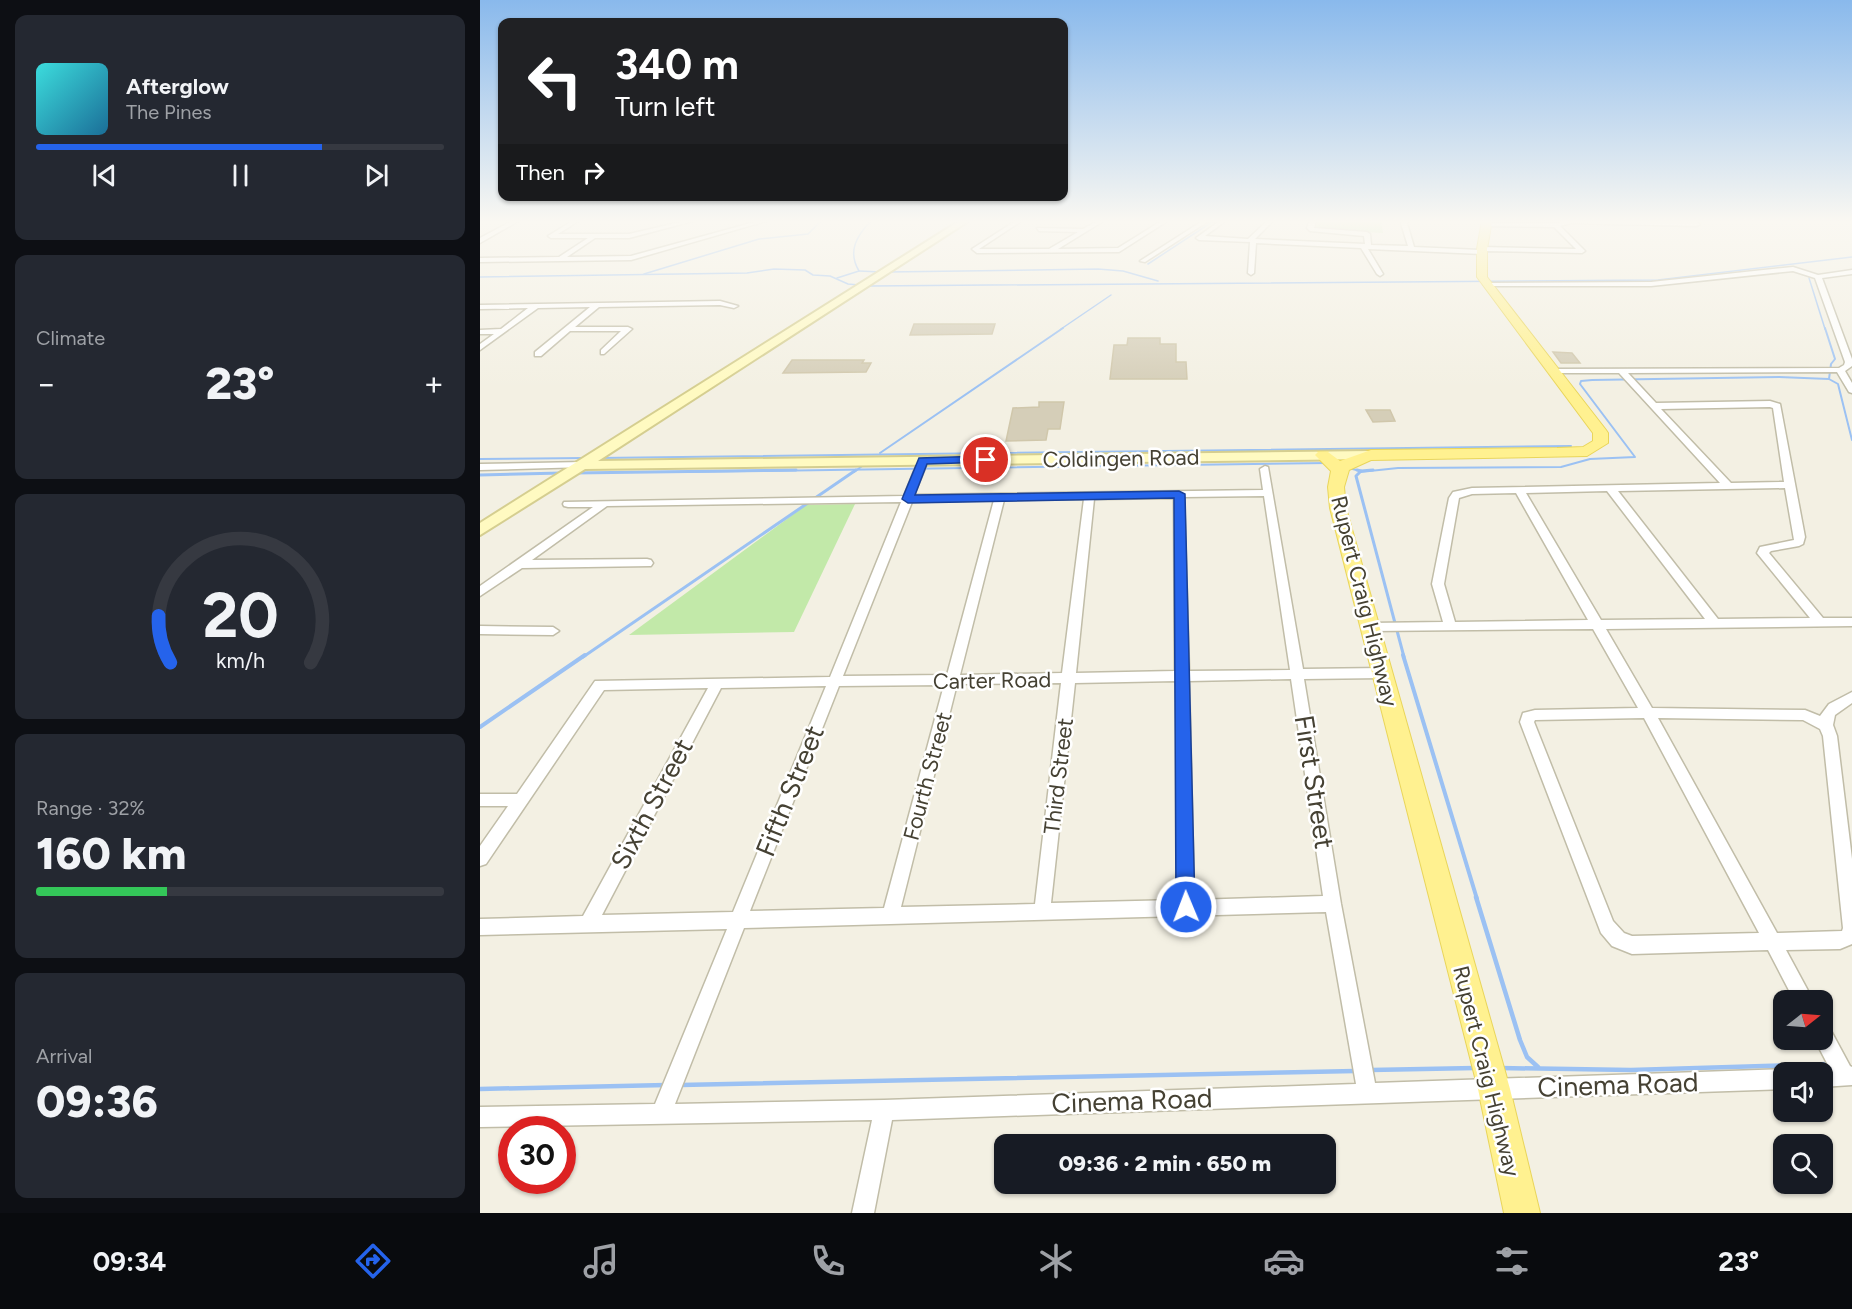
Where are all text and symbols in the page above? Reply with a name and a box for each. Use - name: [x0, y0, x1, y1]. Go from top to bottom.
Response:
- text: 340 m: [615, 39, 739, 90]
- icon: left: [516, 42, 594, 120]
- text: Afterglow: [126, 73, 229, 100]
- text: Turn left: [615, 90, 715, 123]
- text: The Pines: [126, 100, 212, 124]
- icon: right: [577, 156, 610, 189]
- icon: previous: [88, 159, 121, 192]
- icon: pause: [224, 159, 257, 192]
- icon: next: [360, 159, 393, 192]
- text: Then: [516, 159, 565, 186]
- text: Climate: [36, 326, 105, 350]
- text: 23°: [206, 356, 274, 410]
- text: −: [36, 364, 57, 403]
- text: +: [423, 364, 444, 403]
- pin: [960, 434, 1011, 485]
- icon: arrive: [969, 443, 1002, 476]
- street label: Coldingen Road: [1042, 444, 1200, 473]
- street label: Rupert Craig Highway: [1325, 493, 1404, 710]
- text: 20: [202, 579, 278, 654]
- text: km/h: [216, 649, 264, 674]
- street label: Carter Road: [933, 666, 1051, 695]
- street label: Fourth Street: [897, 709, 958, 843]
- street label: First Street: [1288, 713, 1341, 851]
- street label: Third Street: [1038, 716, 1079, 836]
- street label: Fifth Street: [748, 720, 831, 861]
- street label: Sixth Street: [603, 733, 700, 875]
- text: Range · 32%: [36, 796, 145, 820]
- text: 160 km: [36, 826, 186, 880]
- position arrow: [1154, 875, 1218, 939]
- street label: Rupert Craig Highway: [1447, 963, 1526, 1180]
- north arrow: [1773, 990, 1833, 1050]
- map controls: [1773, 990, 1833, 1194]
- text: Arrival: [36, 1044, 92, 1068]
- button: sound: [1773, 1062, 1833, 1122]
- street label: Cinema Road: [1537, 1065, 1699, 1104]
- text: 09:36: [36, 1074, 158, 1128]
- street label: Cinema Road: [1051, 1081, 1213, 1120]
- speed limit sign: 30: [498, 1116, 576, 1194]
- button: search: [1773, 1134, 1833, 1194]
- text: 09:36 · 2 min · 650 m: [1059, 1150, 1271, 1177]
- icon: directions: [352, 1240, 394, 1282]
- icon: music: [580, 1240, 622, 1282]
- icon: phone: [807, 1240, 849, 1282]
- icon: climate: [1035, 1240, 1077, 1282]
- icon: car: [1263, 1240, 1305, 1282]
- icon: filters: [1491, 1240, 1533, 1282]
- text: 09:34: [93, 1245, 166, 1278]
- text: 23°: [1718, 1245, 1759, 1278]

